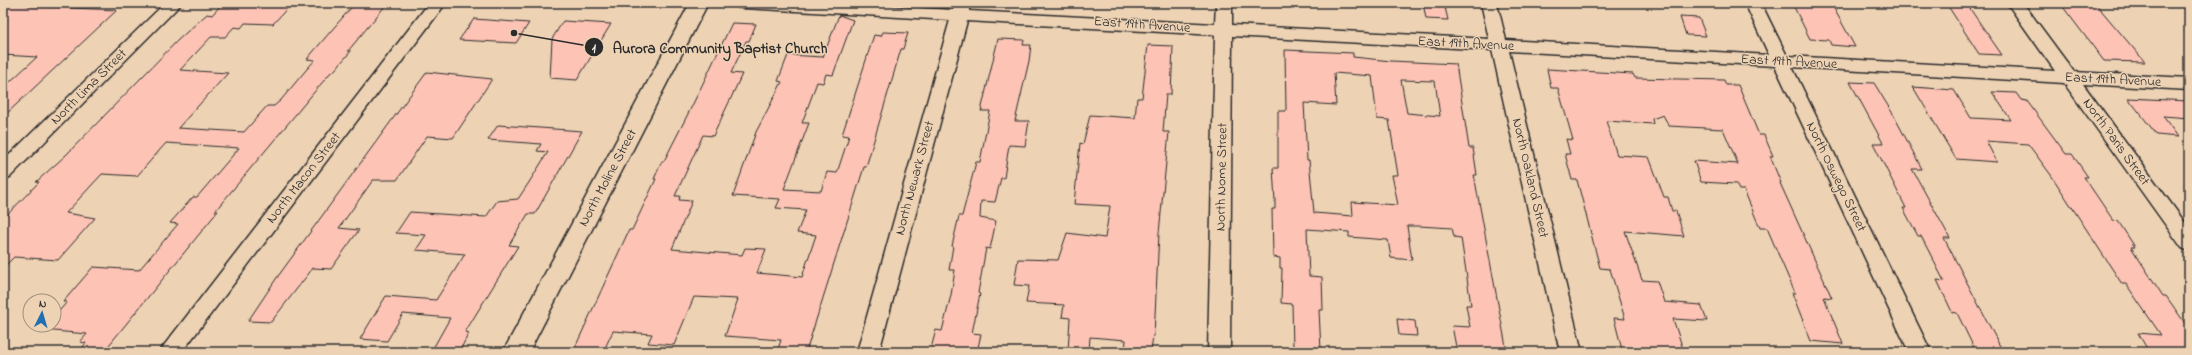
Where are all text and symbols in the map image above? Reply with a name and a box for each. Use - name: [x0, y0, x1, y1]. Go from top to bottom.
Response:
- street label: East 19th Avenue: [1093, 11, 1192, 39]
- street label: East 19th Avenue: [1417, 31, 1516, 57]
- callout: Aurora Community Baptist Church: [584, 34, 835, 61]
- text: Aurora Community Baptist Church: [613, 38, 827, 62]
- text: 1: [592, 40, 596, 58]
- street label: North Lima Street: [46, 44, 132, 130]
- street label: East 19th Avenue: [1740, 49, 1839, 75]
- street label: East 19th Avenue: [2064, 67, 2163, 93]
- street label: North Paris Street: [2077, 94, 2155, 190]
- street label: North Oakland Street: [1506, 116, 1554, 240]
- street label: North Newark Street: [890, 118, 940, 238]
- street label: North Oswego Street: [1799, 118, 1872, 236]
- street label: North Nome Street: [1211, 122, 1233, 231]
- street label: North Moline Street: [573, 125, 643, 231]
- street label: North Macon Street: [262, 128, 347, 228]
- north arrow: [22, 293, 62, 333]
- text: N: [38, 296, 47, 312]

